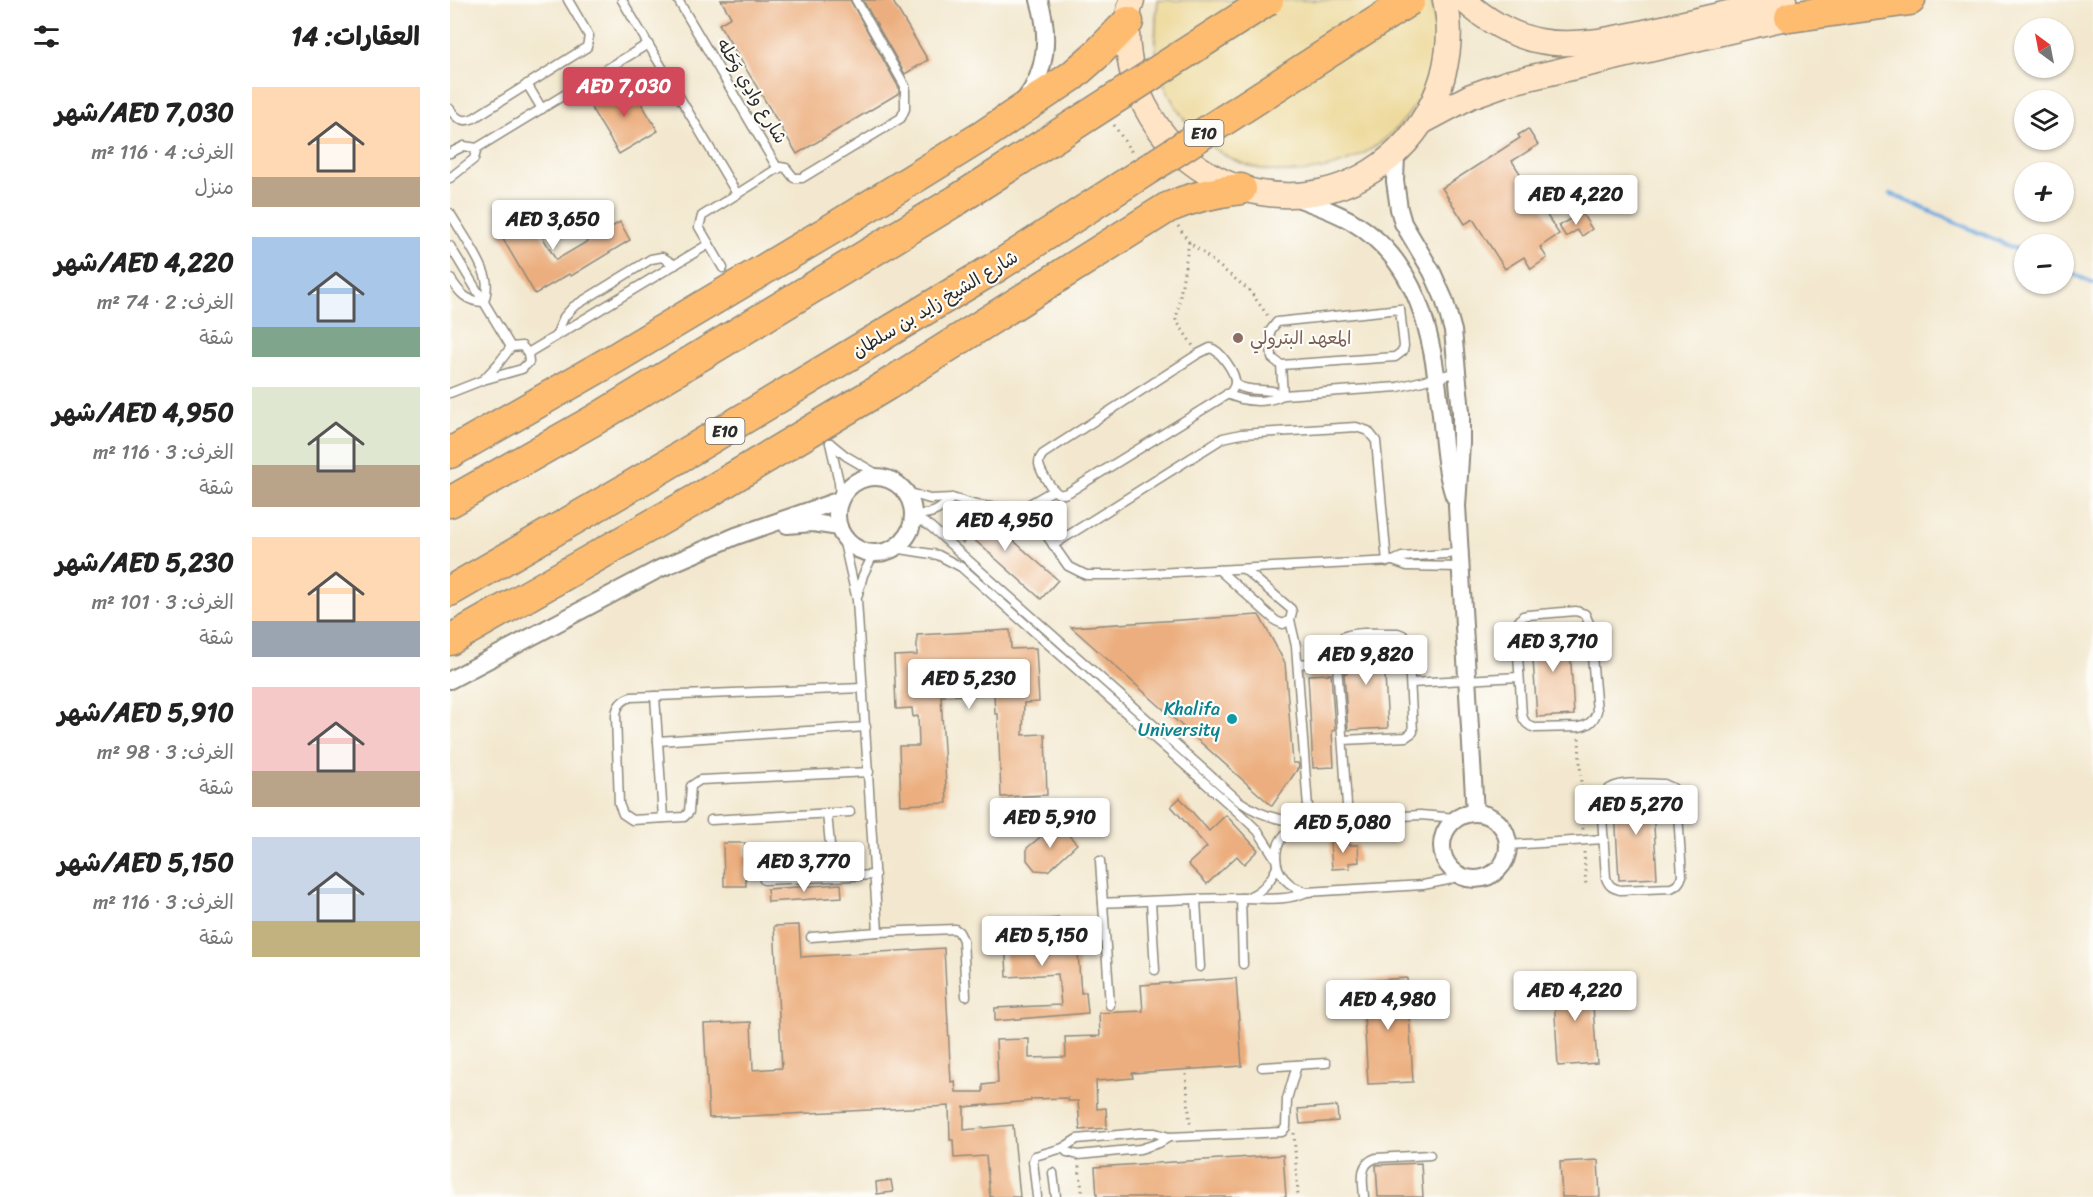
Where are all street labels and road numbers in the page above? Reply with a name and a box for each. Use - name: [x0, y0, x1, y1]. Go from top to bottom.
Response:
- street label: شارع وادِي وَحَله: [708, 32, 796, 150]
- road number: E10: [1184, 120, 1224, 146]
- street label: شارع الشيخ زايد بن سلطان: [845, 241, 1025, 367]
- road number: E10: [706, 418, 744, 444]

